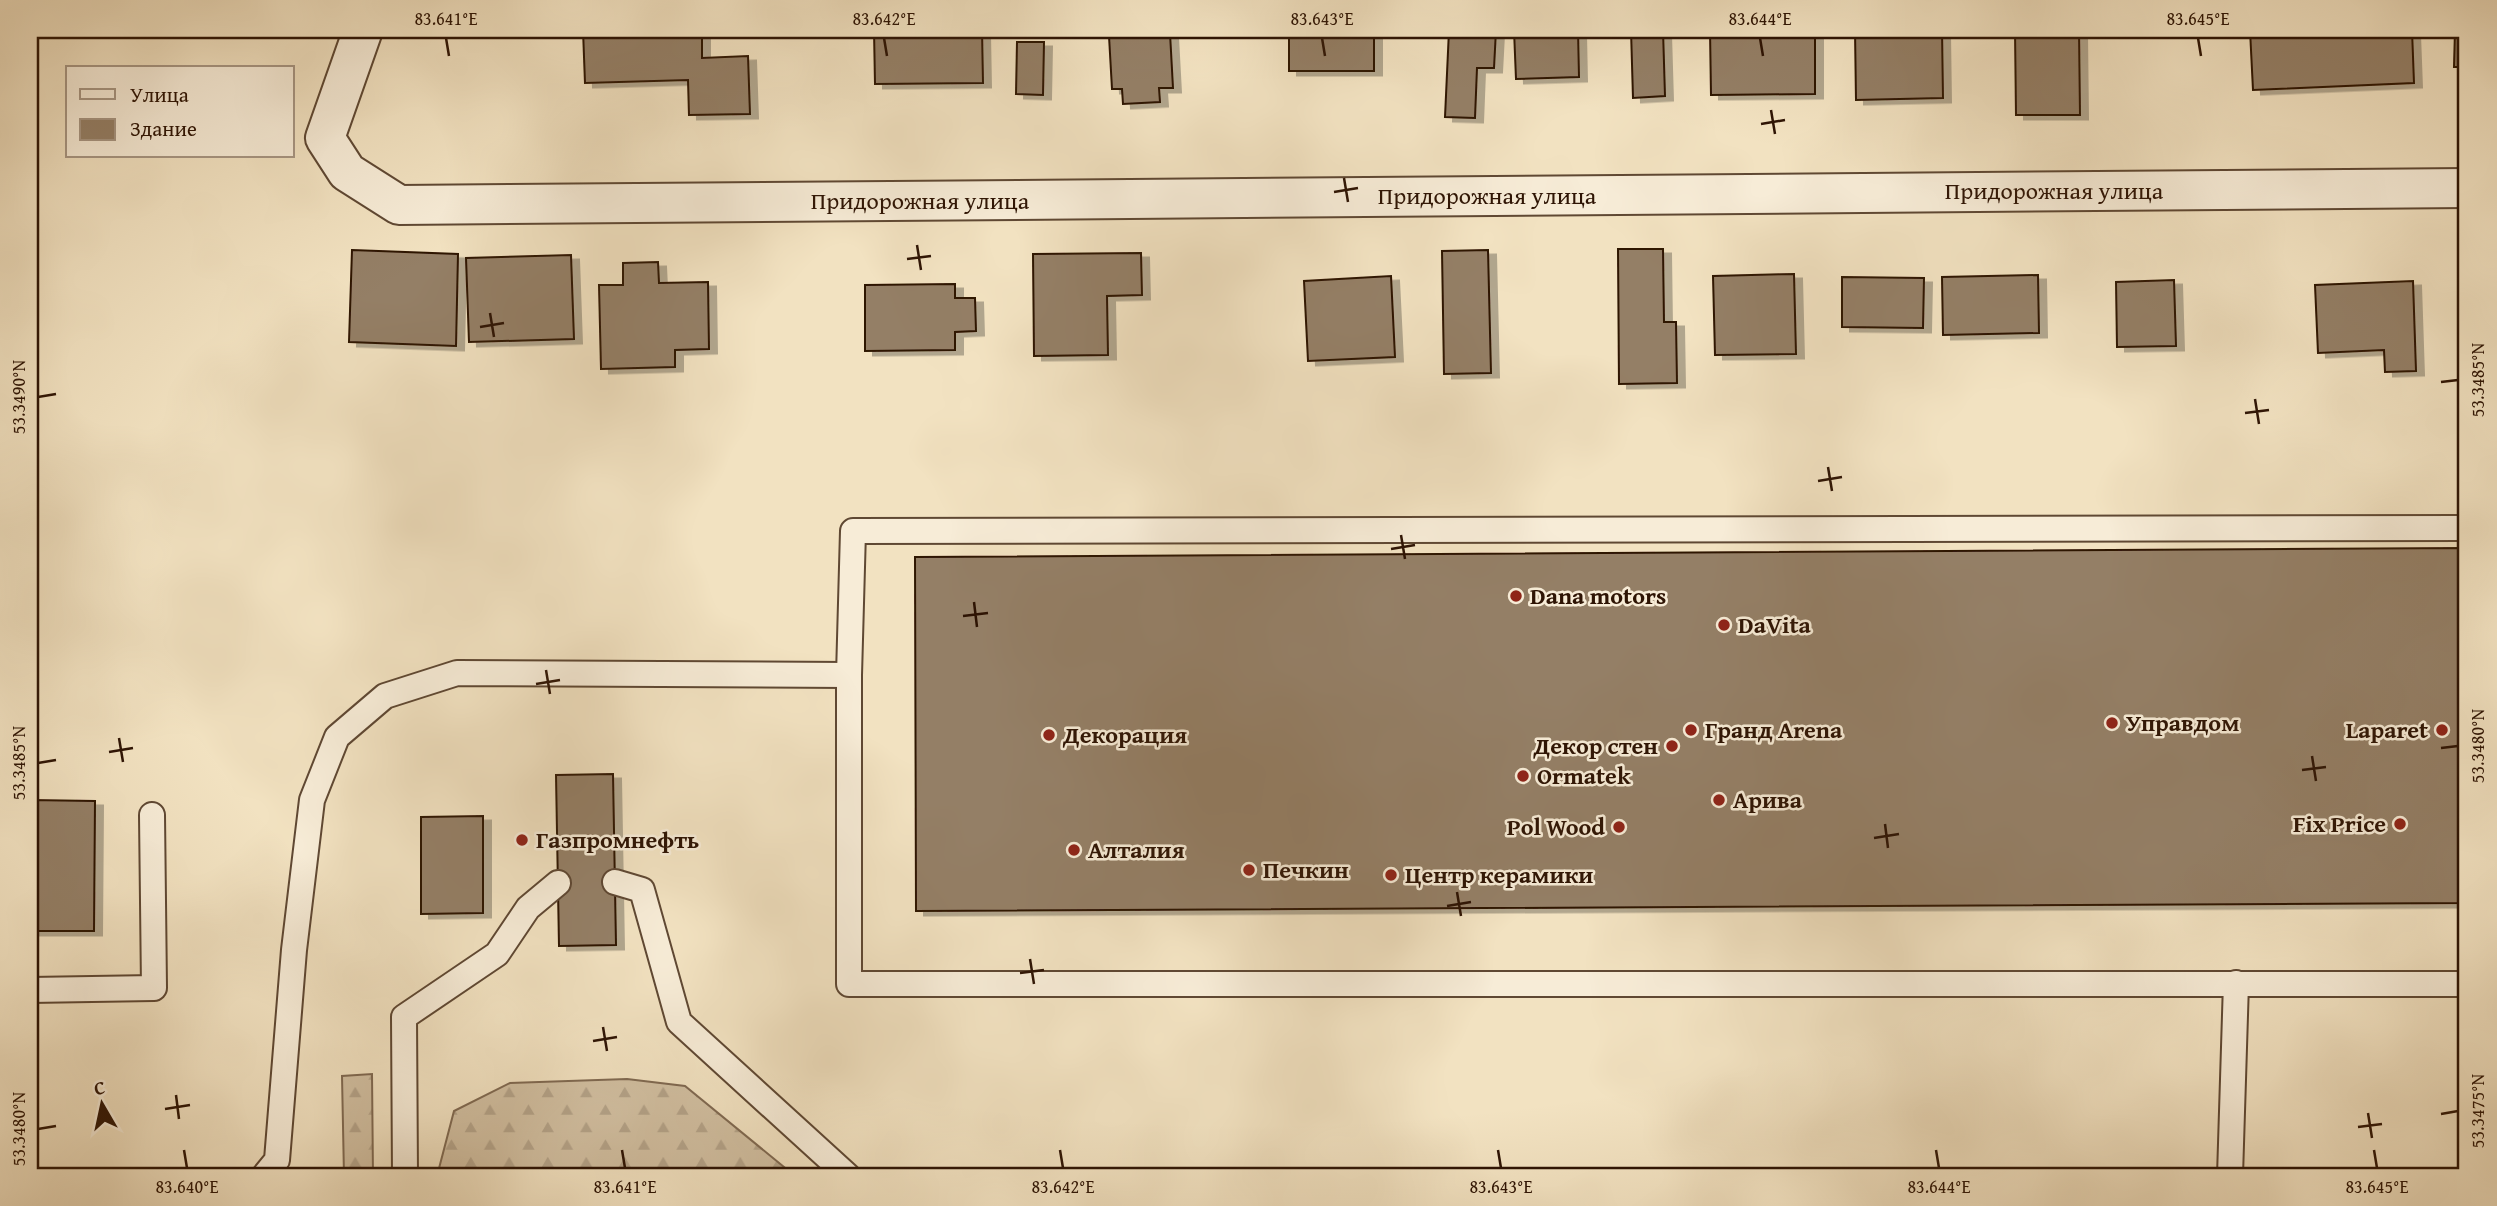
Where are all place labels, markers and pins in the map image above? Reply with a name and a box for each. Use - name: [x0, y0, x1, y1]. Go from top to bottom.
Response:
- place label: Dana motors: [1530, 578, 1666, 613]
- marker: Dana motors: [1508, 588, 1524, 604]
- place label: DaVita: [1738, 607, 1812, 642]
- marker: DaVita: [1716, 617, 1732, 633]
- place label: Управдом: [2126, 705, 2239, 740]
- place label: Гранд Arena: [1705, 712, 1843, 747]
- place label: Laparet: [2346, 712, 2428, 747]
- marker: Управдом: [2104, 715, 2120, 731]
- place label: Декорация: [1062, 717, 1187, 752]
- marker: Гранд Arena: [1683, 722, 1699, 738]
- marker: Laparet: [2434, 722, 2450, 738]
- marker: Декорация: [1041, 727, 1057, 743]
- place label: Декор стен: [1533, 728, 1658, 763]
- marker: Декор стен: [1664, 738, 1680, 754]
- place label: Ormatek: [1537, 758, 1631, 793]
- marker: Ormatek: [1515, 768, 1531, 784]
- place label: Арива: [1733, 782, 1803, 817]
- marker: Арива: [1711, 792, 1727, 808]
- place label: Fix Price: [2293, 806, 2386, 841]
- place label: Pol Wood: [1507, 809, 1605, 844]
- marker: Fix Price: [2392, 816, 2408, 832]
- marker: Pol Wood: [1611, 819, 1627, 835]
- place label: Газпромнефть: [536, 822, 699, 857]
- marker: Газпромнефть: [514, 832, 530, 848]
- place label: Алталия: [1088, 832, 1185, 867]
- marker: Алталия: [1066, 842, 1082, 858]
- place label: Печкин: [1263, 852, 1349, 887]
- place label: Центр керамики: [1405, 857, 1593, 892]
- marker: Печкин: [1241, 862, 1257, 878]
- marker: Центр керамики: [1383, 867, 1399, 883]

